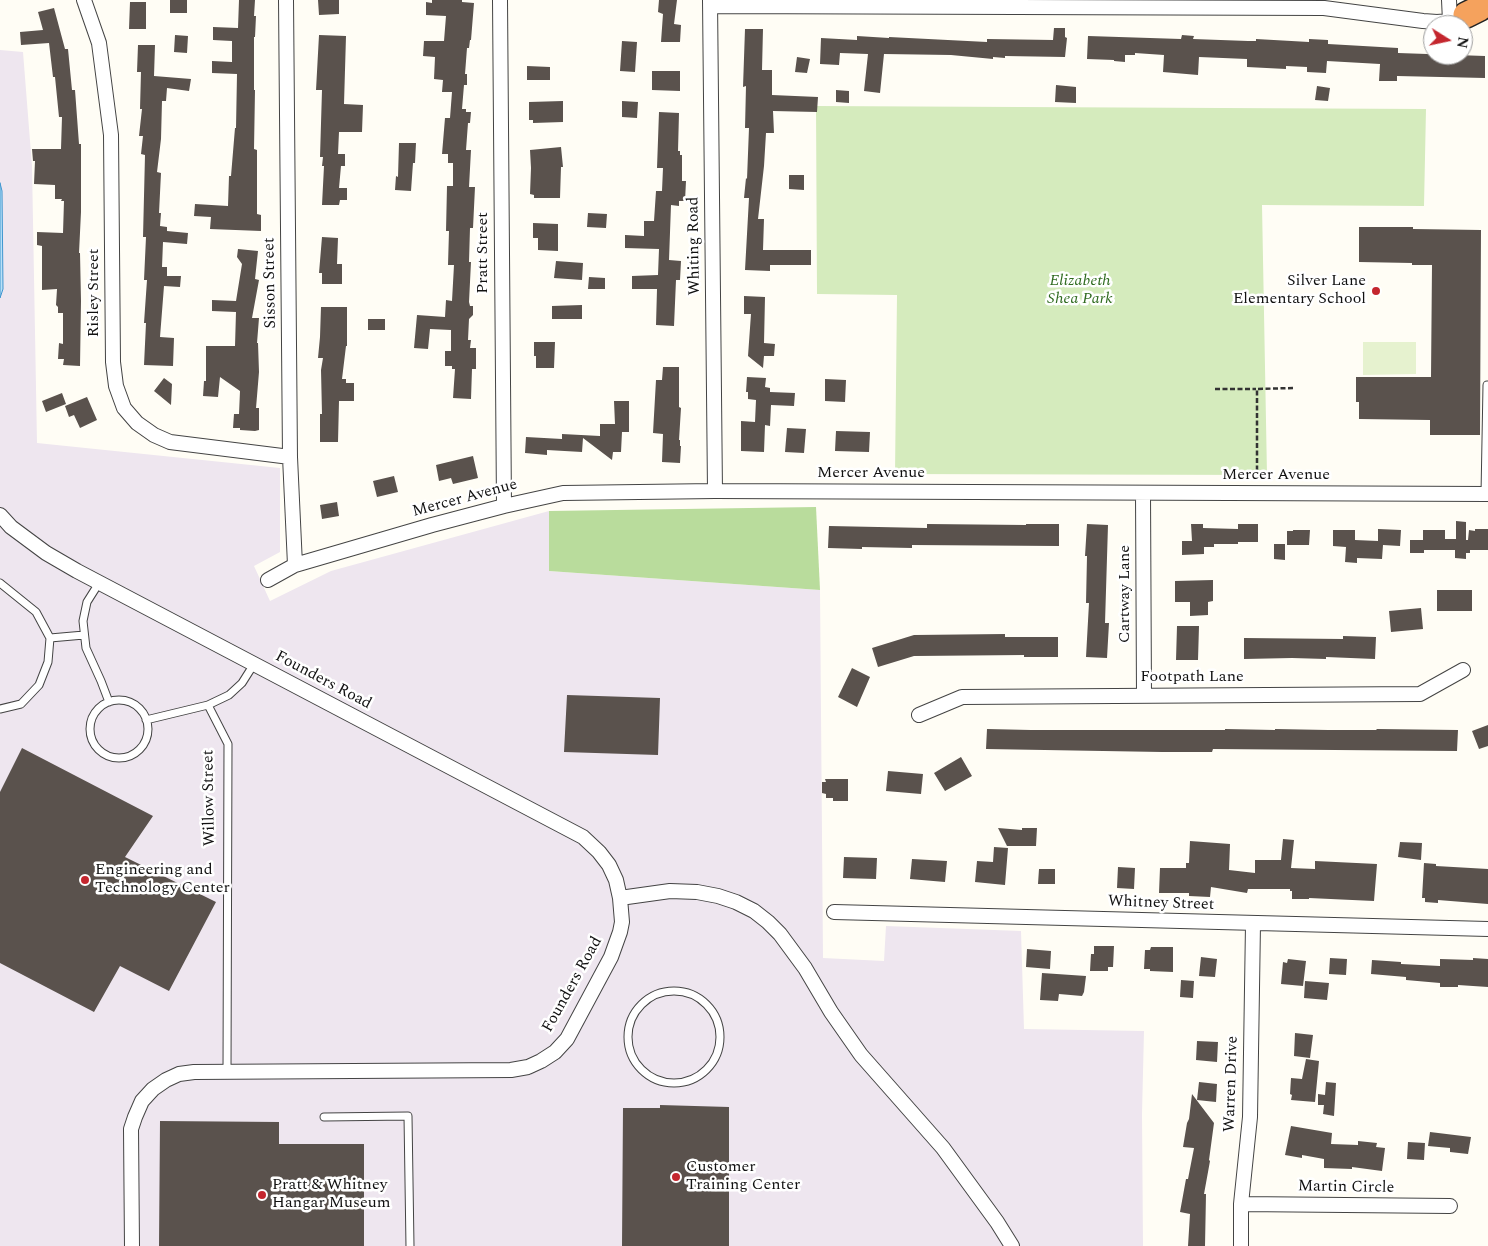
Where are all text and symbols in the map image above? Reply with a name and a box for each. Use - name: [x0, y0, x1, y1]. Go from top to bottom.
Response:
- north arrow: [1423, 15, 1473, 65]
- text: N: [1451, 35, 1474, 50]
- street label: Whiting Road: [685, 197, 705, 295]
- street label: Pratt Street: [474, 212, 494, 294]
- street label: Sisson Street: [261, 237, 281, 329]
- street label: Risley Street: [85, 249, 105, 337]
- park label: Elizabeth Shea Park: [1047, 272, 1113, 310]
- place label: Silver Lane Elementary School: [1233, 272, 1366, 310]
- marker: Silver Lane Elementary School: [1370, 285, 1382, 297]
- street label: Mercer Avenue: [817, 464, 925, 484]
- street label: Mercer Avenue: [1222, 466, 1330, 486]
- street label: Mercer Avenue: [410, 476, 520, 522]
- street label: Cartway Lane: [1116, 545, 1136, 643]
- street label: Founders Road: [272, 648, 374, 714]
- street label: Footpath Lane: [1140, 668, 1244, 688]
- street label: Willow Street: [200, 750, 220, 846]
- place label: Engineering and Technology Center: [95, 861, 230, 899]
- marker: Engineering and Technology Center: [79, 874, 91, 886]
- street label: Whitney Street: [1107, 893, 1215, 915]
- street label: Founders Road: [539, 934, 607, 1036]
- street label: Warren Drive: [1221, 1036, 1243, 1132]
- place label: Customer Training Center: [686, 1158, 800, 1196]
- marker: Customer Training Center: [670, 1171, 682, 1183]
- place label: Pratt & Whitney Hangar Museum: [272, 1176, 390, 1214]
- street label: Martin Circle: [1298, 1178, 1394, 1198]
- marker: Pratt & Whitney Hangar Museum: [256, 1189, 268, 1201]

